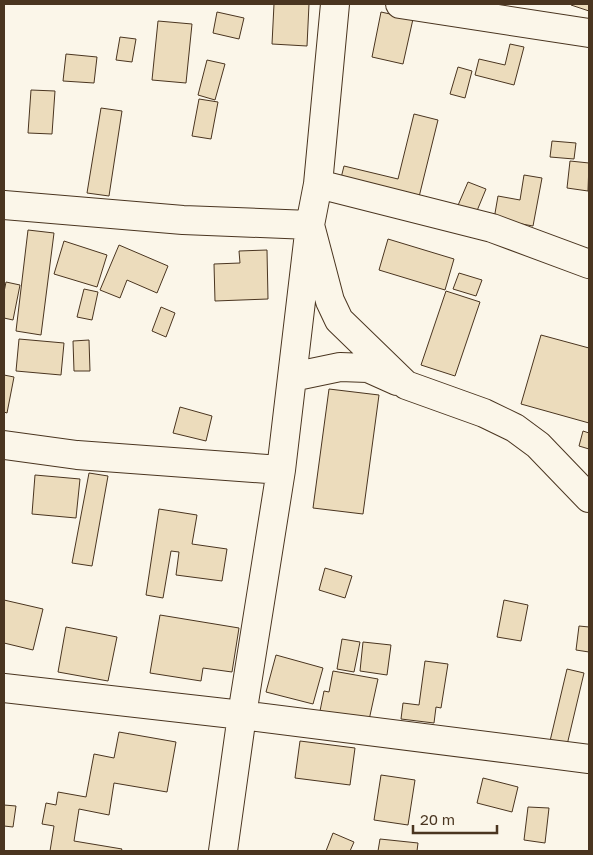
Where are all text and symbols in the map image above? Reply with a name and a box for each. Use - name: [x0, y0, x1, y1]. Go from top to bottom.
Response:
- scale bar: [413, 802, 497, 834]
- text: 20 m: [420, 810, 455, 828]

